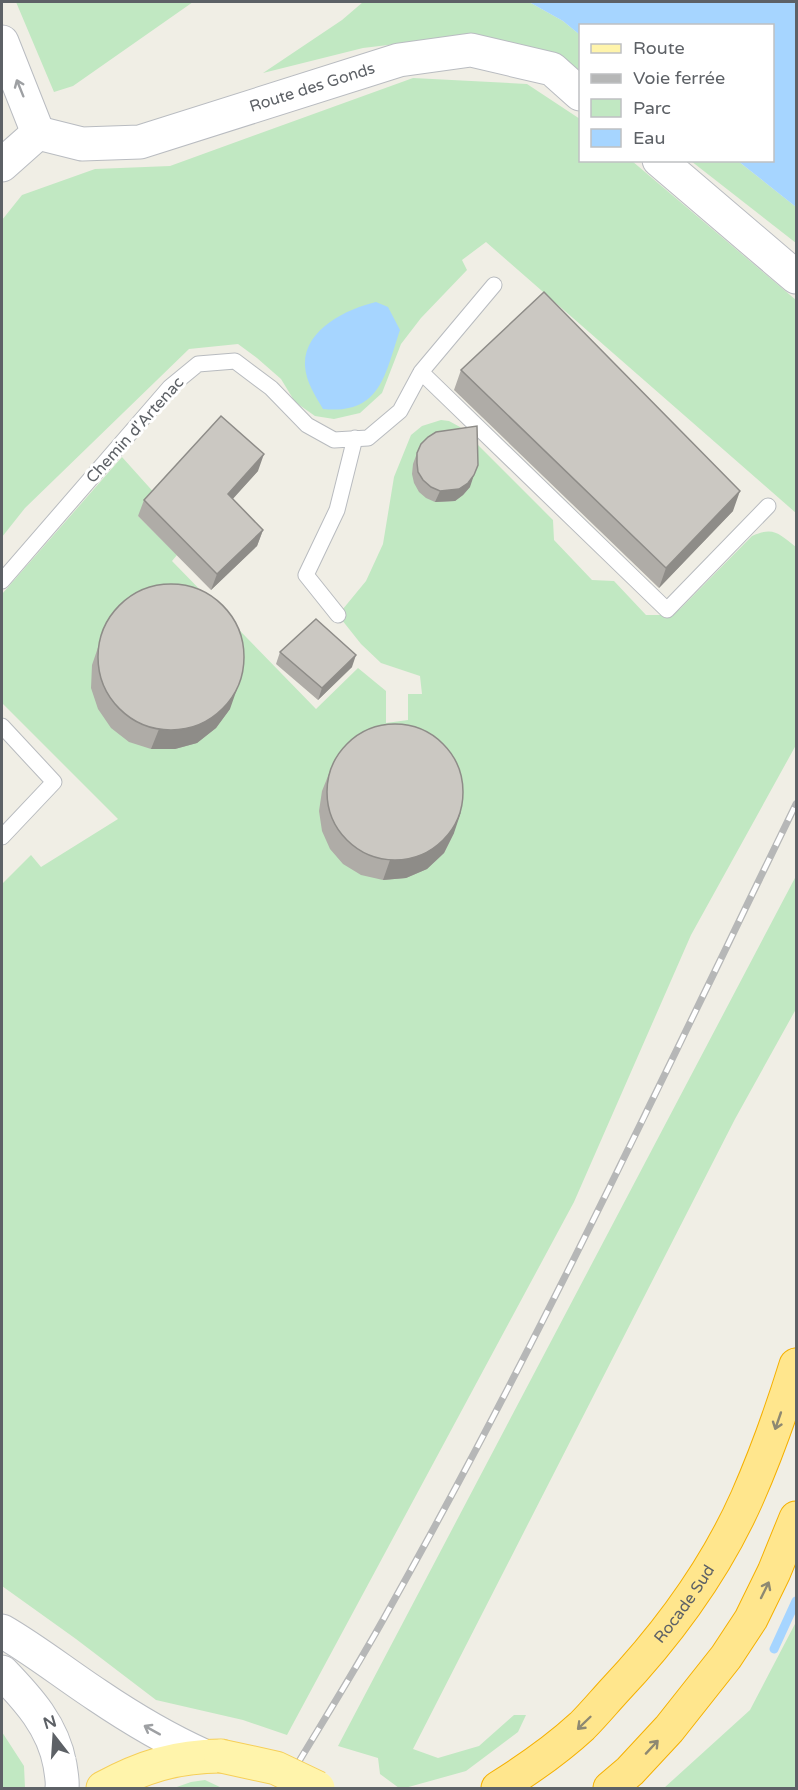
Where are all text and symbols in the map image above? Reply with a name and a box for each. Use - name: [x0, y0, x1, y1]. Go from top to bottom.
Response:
- legend: [579, 24, 774, 162]
- text: Route: [633, 37, 685, 59]
- street label: Route des Gonds: [247, 58, 377, 117]
- text: Voie ferrée: [633, 67, 725, 89]
- one-way arrow: [13, 79, 24, 97]
- text: Parc: [633, 97, 671, 119]
- text: Eau: [633, 127, 665, 149]
- street label: Chemin d'Artenac: [82, 373, 188, 487]
- one-way arrow: [771, 1411, 782, 1429]
- street label: Rocade Sud: [650, 1561, 719, 1647]
- one-way arrow: [760, 1581, 772, 1599]
- north arrow: [24, 1706, 84, 1766]
- text: N: [41, 1711, 59, 1734]
- one-way arrow: [577, 1715, 592, 1730]
- one-way arrow: [144, 1724, 161, 1736]
- one-way arrow: [644, 1740, 659, 1755]

